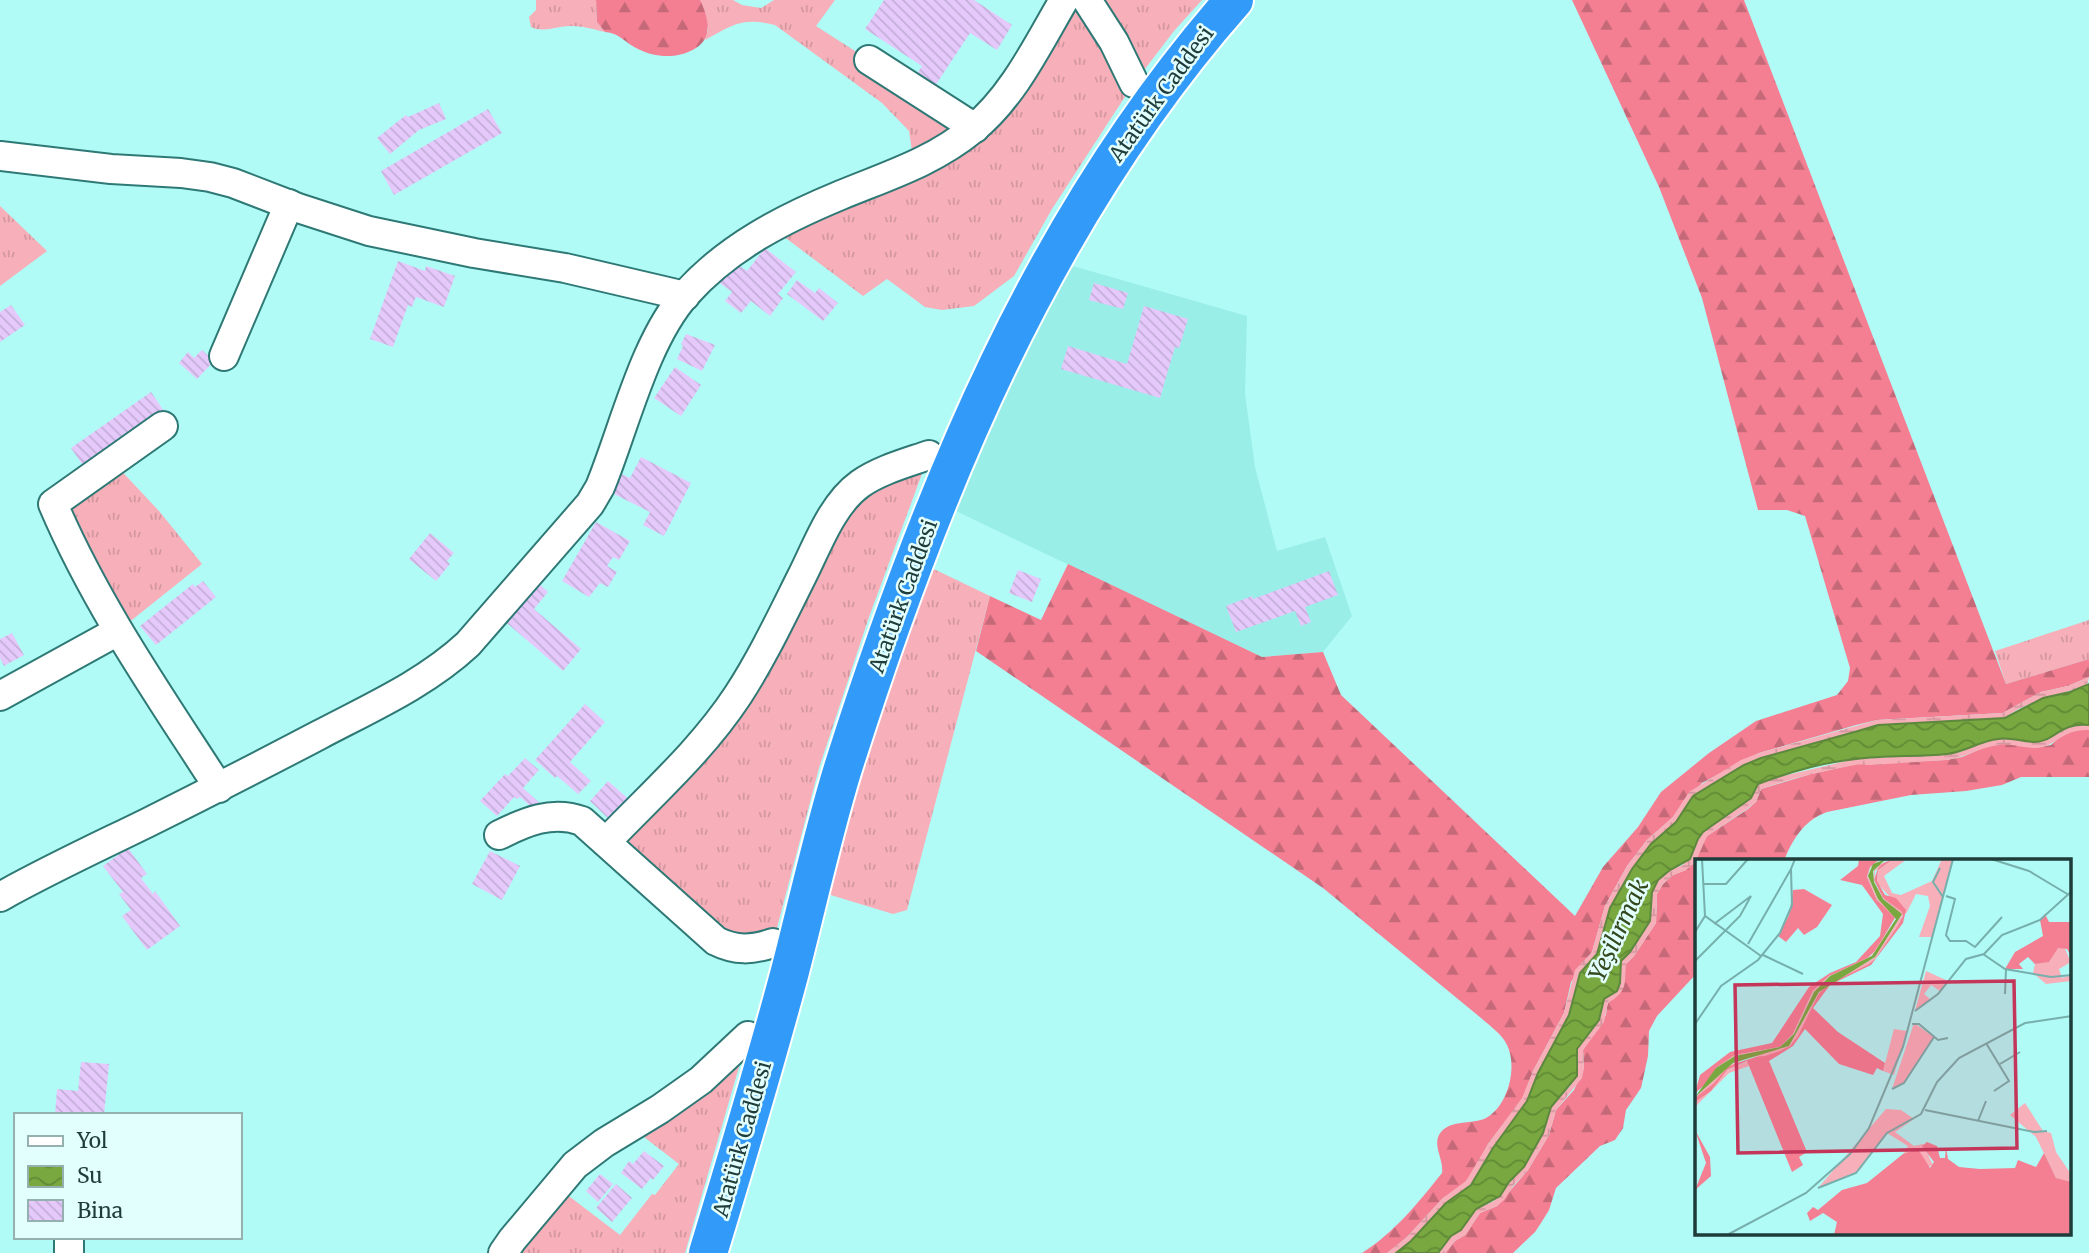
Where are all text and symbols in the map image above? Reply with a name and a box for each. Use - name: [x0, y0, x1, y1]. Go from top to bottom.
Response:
- street label: Atatürk Caddesi: [1102, 21, 1219, 168]
- street label: Atatürk Caddesi: [862, 515, 943, 677]
- inset map: [1695, 859, 2072, 1236]
- water label: Yeşilırmak: [1582, 874, 1654, 986]
- street label: Atatürk Caddesi: [707, 1058, 777, 1221]
- legend: [14, 1113, 242, 1239]
- text: Yol: [76, 1127, 108, 1154]
- text: Su: [77, 1162, 102, 1189]
- text: Bina: [77, 1197, 123, 1224]

